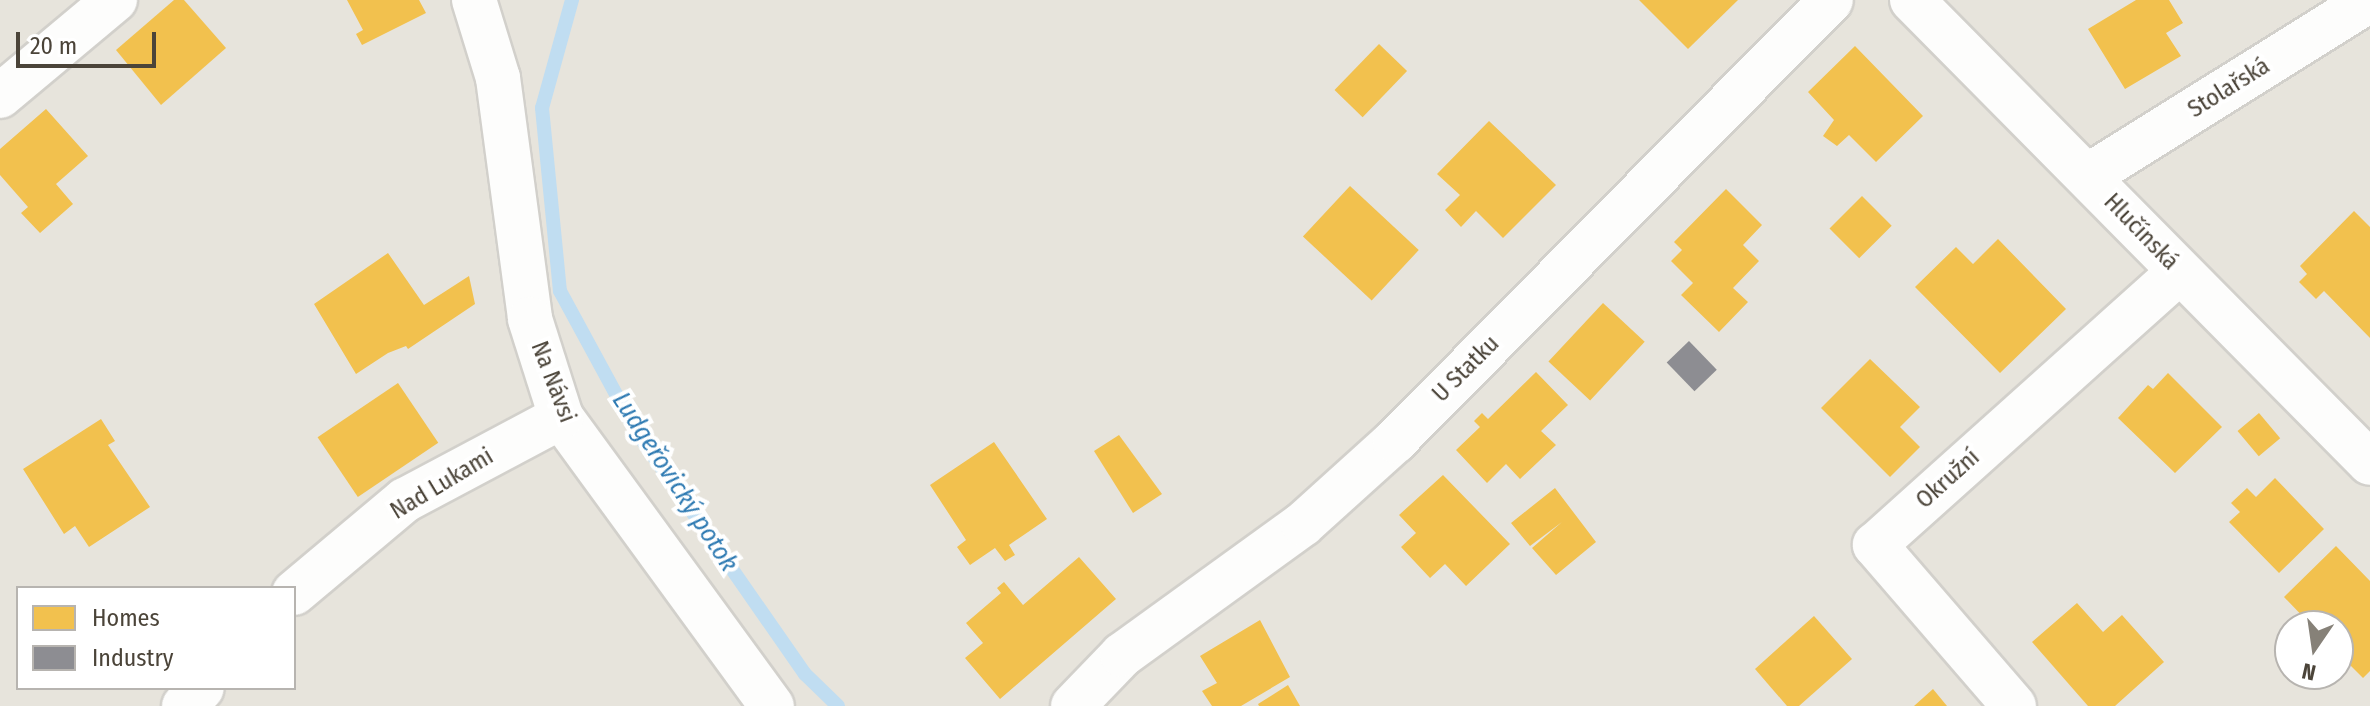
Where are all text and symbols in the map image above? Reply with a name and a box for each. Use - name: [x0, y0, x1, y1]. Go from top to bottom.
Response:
- scale bar: [20, 16, 160, 66]
- text: 20 m: [30, 32, 77, 60]
- street label: Stolařská: [2183, 52, 2275, 124]
- street label: Hlučínská: [2098, 188, 2184, 276]
- street label: U Statku: [1427, 330, 1505, 408]
- street label: Na Návsi: [524, 337, 582, 427]
- water label: Ludgeřovický potok: [605, 387, 745, 577]
- street label: Nad Lukami: [385, 442, 499, 526]
- street label: Okružní: [1910, 443, 1986, 515]
- legend: [16, 586, 296, 690]
- text: Homes: [92, 604, 160, 632]
- north arrow: [2274, 610, 2354, 690]
- text: Industry: [92, 644, 174, 672]
- text: N: [2299, 657, 2318, 687]

